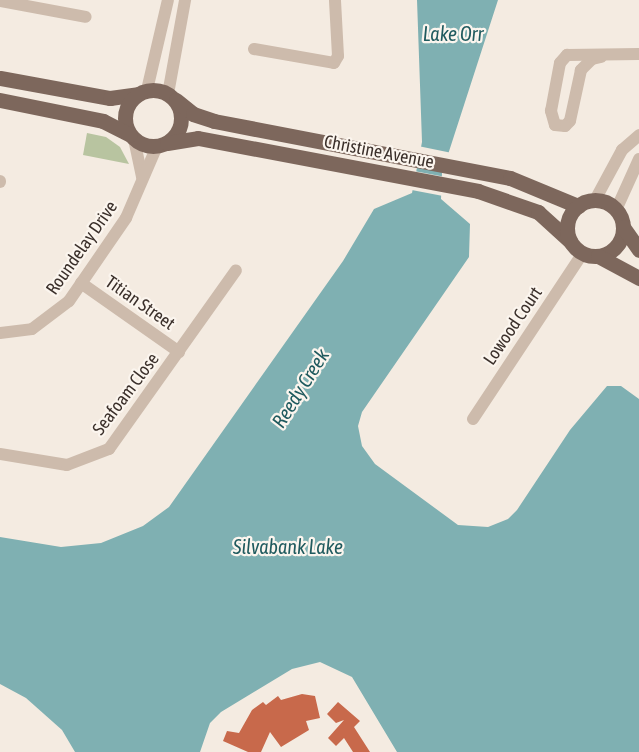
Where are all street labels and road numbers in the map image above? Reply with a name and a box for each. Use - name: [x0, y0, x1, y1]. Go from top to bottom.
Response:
- street label: Christine Avenue: [322, 131, 436, 173]
- street label: Roundelay Drive: [42, 197, 122, 299]
- street label: Titian Street: [101, 271, 179, 335]
- street label: Lowood Court: [479, 283, 547, 369]
- street label: Seafoam Close: [88, 349, 164, 439]

